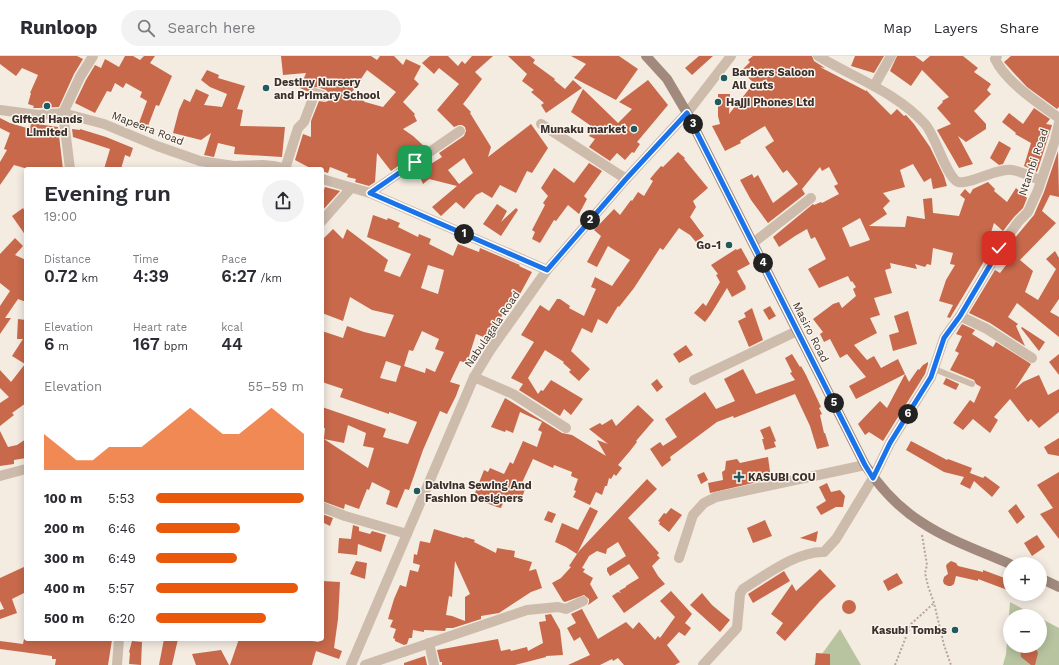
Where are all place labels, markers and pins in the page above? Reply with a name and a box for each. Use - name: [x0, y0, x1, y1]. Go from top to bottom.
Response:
- place label: Barbers Saloon All cuts: [732, 66, 815, 92]
- marker: Barbers Saloon All cuts: [719, 73, 729, 83]
- place label: Destiny Nursery and Primary School: [274, 76, 380, 102]
- marker: Destiny Nursery and Primary School: [261, 83, 271, 93]
- place label: Hajji Phones Ltd: [726, 96, 814, 109]
- marker: Hajji Phones Ltd: [713, 97, 723, 107]
- marker: Gifted Hands Limited: [42, 101, 52, 111]
- place label: Gifted Hands Limited: [12, 113, 82, 139]
- pin: 3: [683, 114, 703, 134]
- place label: Munaku market: [540, 123, 626, 136]
- marker: Munaku market: [629, 124, 639, 134]
- pin: [398, 145, 432, 179]
- pin: 2: [580, 210, 600, 230]
- pin: 1: [454, 224, 474, 244]
- pin: [982, 231, 1016, 265]
- place label: Go-1: [696, 239, 721, 252]
- marker: Go-1: [724, 240, 734, 250]
- pin: 4: [753, 253, 773, 273]
- pin: 5: [824, 393, 844, 413]
- pin: 6: [898, 404, 918, 424]
- marker: KASUBI COU: [733, 471, 745, 483]
- place label: KASUBI COU: [748, 471, 816, 484]
- place label: Dalvina Sewing And Fashion Designers: [425, 479, 532, 505]
- marker: Dalvina Sewing And Fashion Designers: [412, 486, 422, 496]
- place label: Kasubi Tombs: [871, 624, 947, 637]
- marker: Kasubi Tombs: [950, 625, 960, 635]

